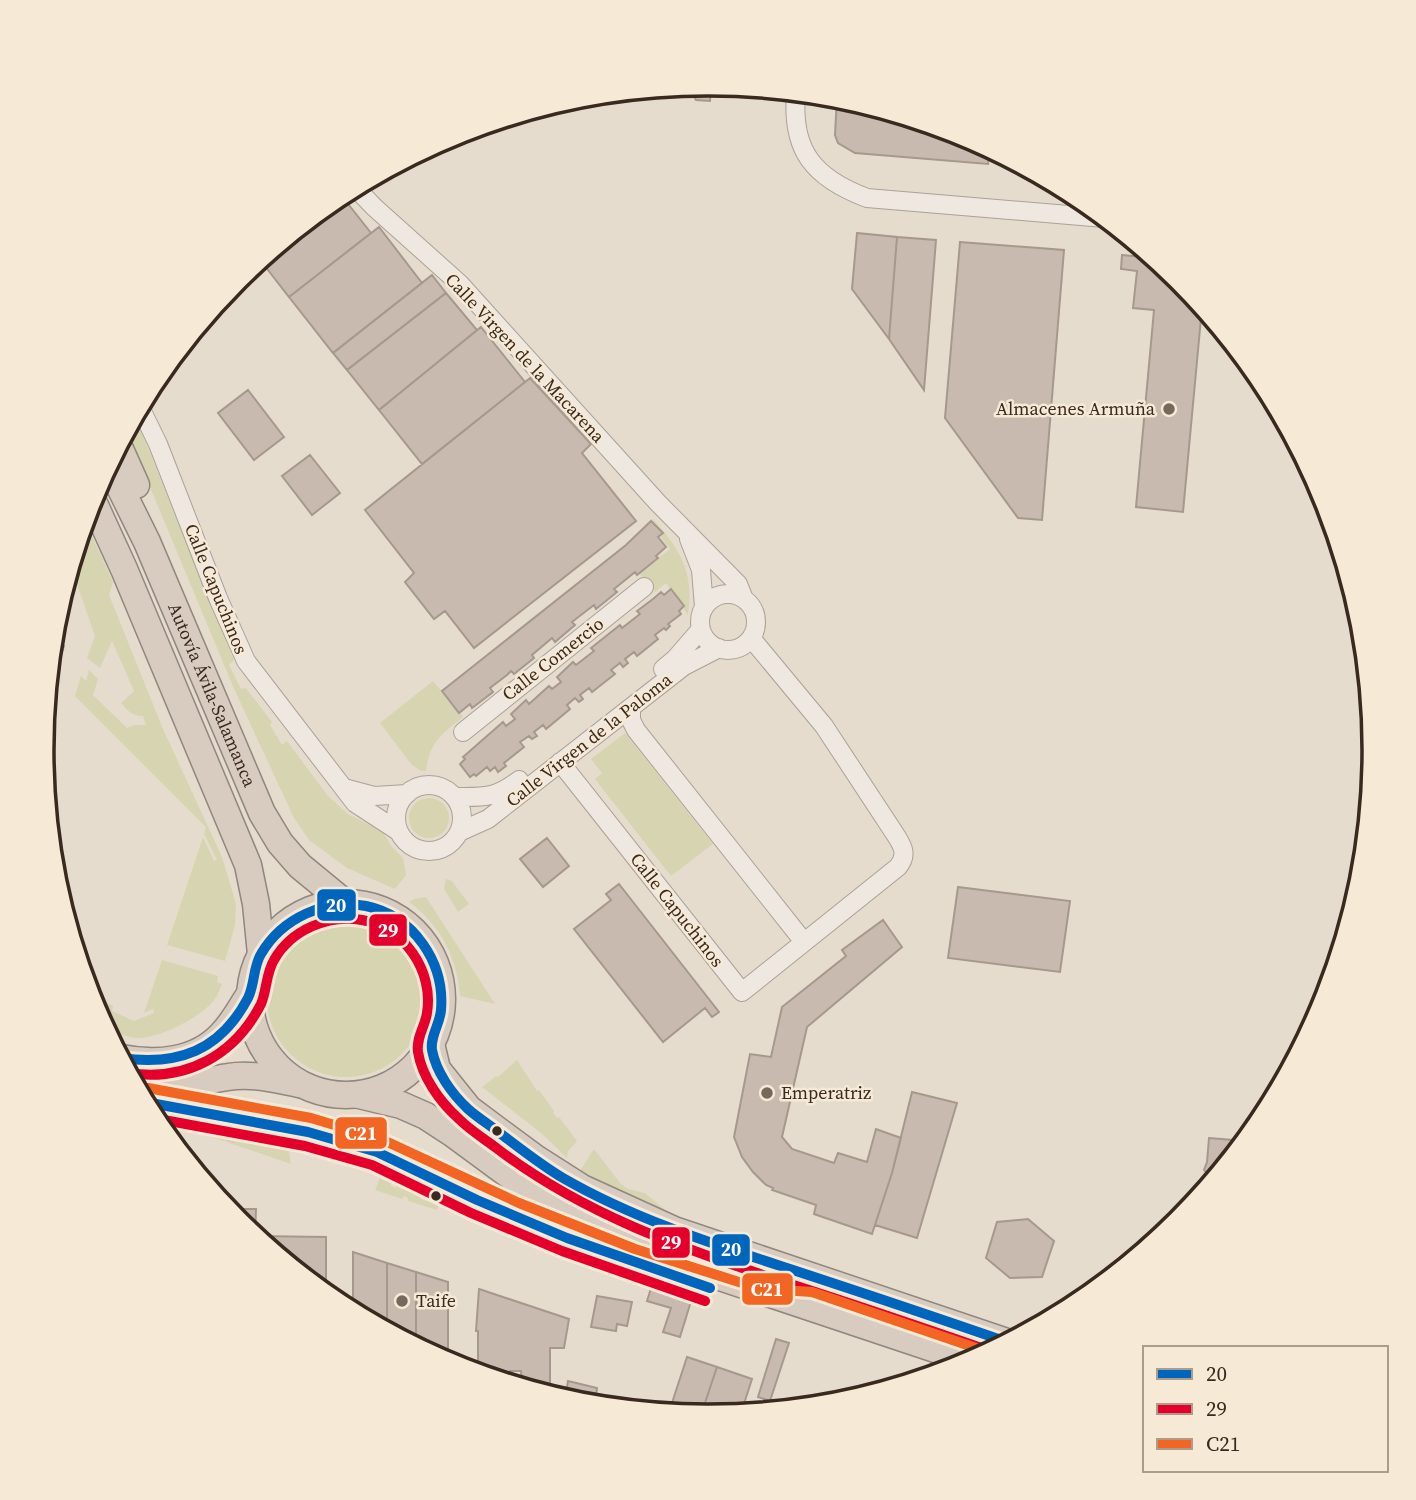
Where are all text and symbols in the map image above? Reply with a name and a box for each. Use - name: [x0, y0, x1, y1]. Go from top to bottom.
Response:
- street label: Calle Virgen de la Macarena: [440, 267, 611, 449]
- place label: Almacenes Armuña: [996, 396, 1156, 421]
- marker: Almacenes Armuña: [1161, 401, 1177, 417]
- street label: Calle Capuchinos: [179, 520, 254, 658]
- street label: Autovía Ávila-Salamanca: [162, 599, 263, 791]
- street label: Calle Comercio: [497, 611, 609, 706]
- street label: Calle Virgen de la Paloma: [500, 666, 678, 812]
- street label: Calle Capuchinos: [625, 847, 730, 972]
- line badge: 20: [316, 888, 357, 922]
- text: 20: [326, 892, 346, 918]
- line badge: 29: [368, 913, 408, 947]
- text: 29: [378, 917, 398, 943]
- place label: Emperatriz: [781, 1080, 871, 1105]
- marker: Emperatriz: [759, 1085, 775, 1101]
- line badge: C21: [334, 1116, 388, 1150]
- text: C21: [345, 1120, 377, 1146]
- unlabelled marker: [490, 1124, 504, 1138]
- unlabelled marker: [429, 1189, 443, 1203]
- line badge: 29: [651, 1226, 691, 1259]
- text: 29: [661, 1229, 681, 1255]
- line badge: 20: [711, 1233, 751, 1267]
- text: 20: [721, 1236, 741, 1262]
- line badge: C21: [741, 1272, 794, 1306]
- text: C21: [751, 1276, 783, 1302]
- place label: Taife: [416, 1288, 456, 1313]
- marker: Taife: [394, 1293, 410, 1309]
- legend: [1143, 1346, 1388, 1472]
- text: 20: [1206, 1359, 1227, 1388]
- text: 29: [1206, 1394, 1227, 1423]
- text: C21: [1206, 1429, 1240, 1458]

